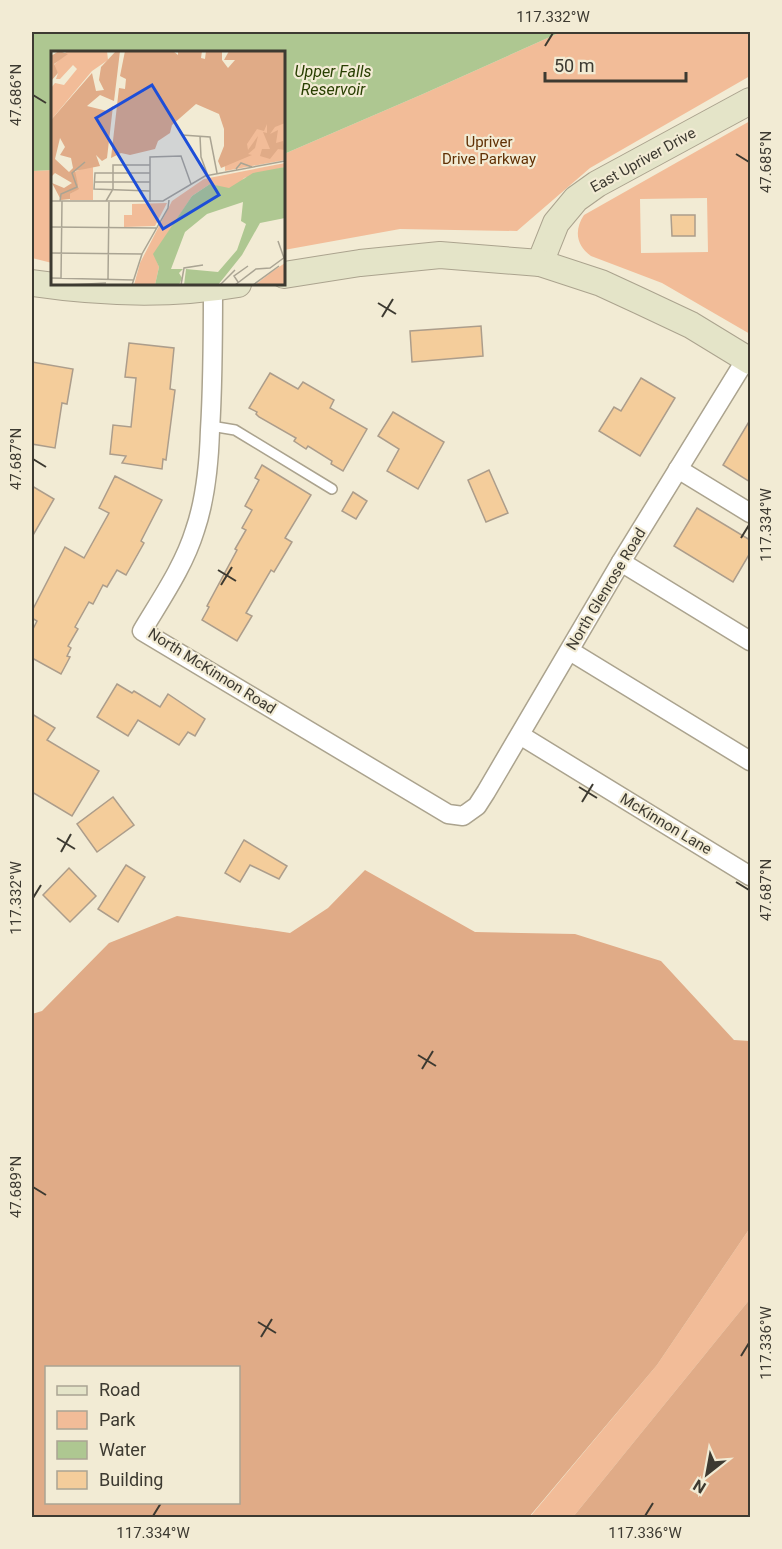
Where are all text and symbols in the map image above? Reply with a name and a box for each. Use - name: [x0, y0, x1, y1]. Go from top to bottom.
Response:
- text: 117.332°W: [516, 8, 590, 26]
- scale bar: [545, 45, 686, 83]
- inset map: [51, 51, 285, 285]
- text: 50 m: [554, 55, 594, 76]
- water label: Upper Falls Reservoir: [294, 62, 372, 99]
- text: 47.686°N: [7, 64, 25, 126]
- street label: East Upriver Drive: [587, 124, 699, 196]
- text: 47.685°N: [757, 131, 775, 193]
- park label: Upriver Drive Parkway: [442, 133, 536, 168]
- text: 47.687°N: [7, 428, 25, 490]
- text: 117.334°W: [757, 488, 775, 562]
- street label: North Glenrose Road: [562, 525, 650, 653]
- street label: North McKinnon Road: [145, 624, 279, 718]
- street label: McKinnon Lane: [617, 790, 715, 858]
- text: 47.687°N: [757, 859, 775, 921]
- text: 117.332°W: [7, 861, 25, 935]
- text: 47.689°N: [7, 1156, 25, 1218]
- text: 117.336°W: [757, 1306, 775, 1380]
- legend: [45, 1366, 240, 1504]
- text: Road: [99, 1379, 140, 1400]
- text: Park: [99, 1409, 136, 1430]
- text: Water: [99, 1439, 146, 1460]
- north arrow: [677, 1444, 737, 1504]
- text: Building: [99, 1469, 163, 1490]
- text: N: [690, 1475, 709, 1497]
- text: 117.334°W: [116, 1524, 190, 1542]
- text: 117.336°W: [608, 1524, 682, 1542]

